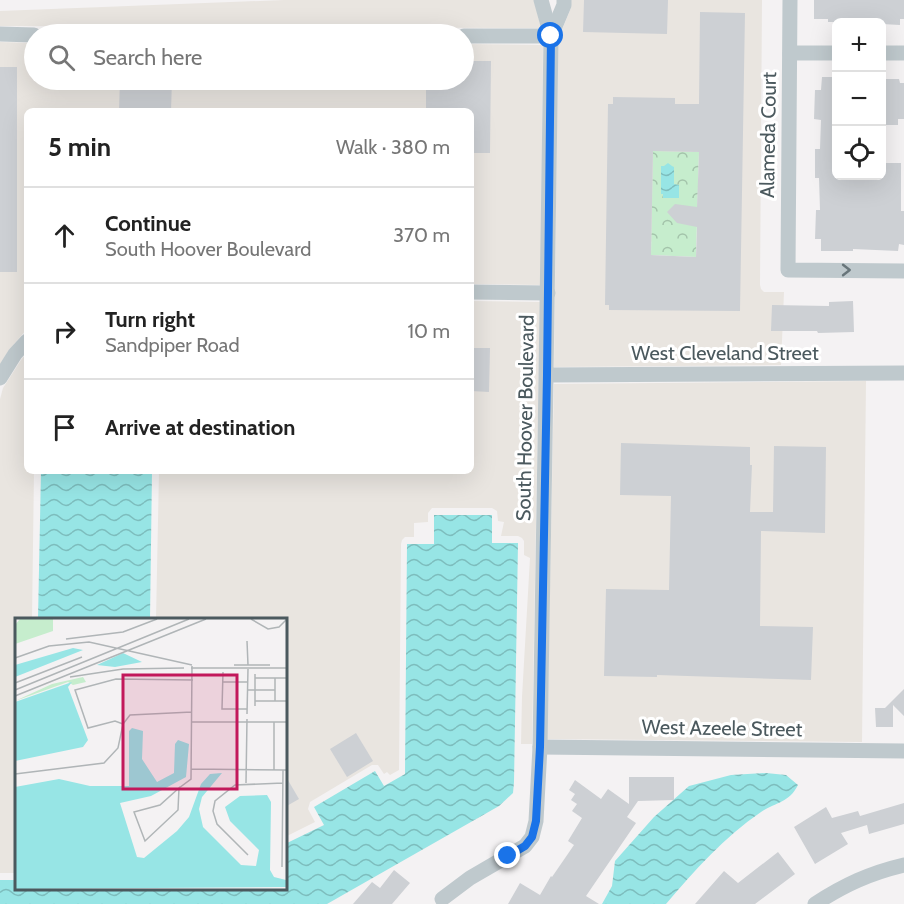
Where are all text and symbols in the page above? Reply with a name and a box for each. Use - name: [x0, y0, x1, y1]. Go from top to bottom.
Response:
- map controls: [832, 18, 886, 180]
- button: +: [832, 18, 886, 72]
- route start: [537, 22, 563, 48]
- search box: [24, 24, 474, 90]
- icon: search: [45, 41, 78, 74]
- text: Search here: [93, 44, 202, 71]
- street label: Alameda Court: [755, 72, 781, 198]
- button: −: [832, 72, 886, 126]
- button: locate: [832, 126, 886, 180]
- text: 5 min: [48, 131, 111, 163]
- text: Walk · 380 m: [336, 135, 450, 159]
- text: Continue: [105, 210, 191, 237]
- icon: ahead: [48, 219, 81, 252]
- text: 370 m: [393, 223, 450, 247]
- text: South Hoover Boulevard: [105, 237, 311, 261]
- one-way arrow: [841, 264, 850, 276]
- text: Turn right: [105, 306, 195, 333]
- icon: right: [48, 315, 81, 348]
- street label: South Hoover Boulevard: [511, 315, 539, 521]
- text: 10 m: [407, 319, 450, 343]
- text: Sandpiper Road: [105, 333, 240, 357]
- street label: West Cleveland Street: [631, 341, 819, 365]
- icon: arrive: [48, 411, 81, 444]
- text: Arrive at destination: [105, 414, 295, 441]
- inset map: [15, 618, 286, 889]
- street label: West Azeele Street: [641, 715, 803, 741]
- route end: [494, 842, 520, 868]

